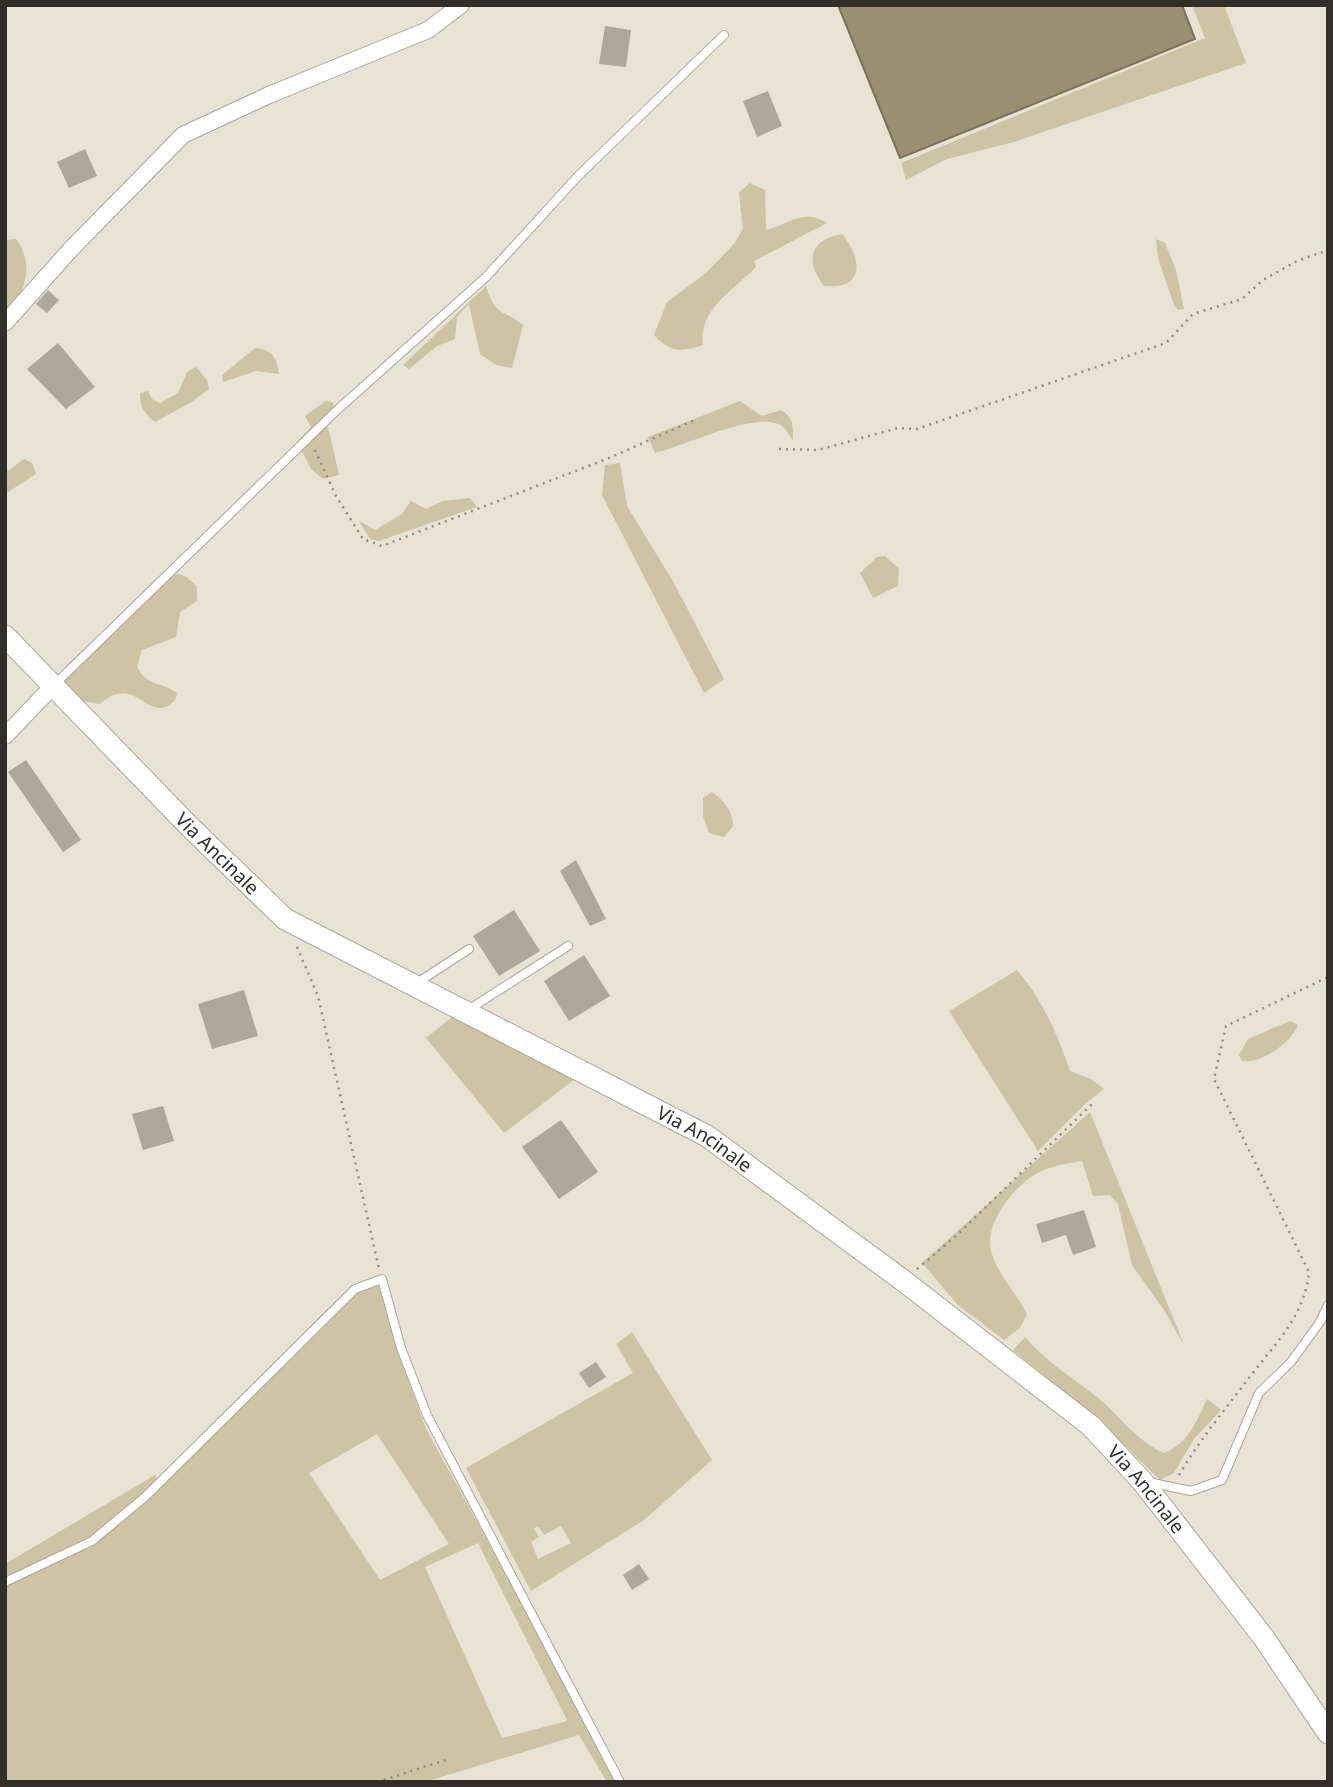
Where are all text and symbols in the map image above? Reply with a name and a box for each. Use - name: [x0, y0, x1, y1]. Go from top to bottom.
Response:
- street label: Via Ancinale: [170, 807, 265, 900]
- street label: Via Ancinale: [652, 1099, 758, 1178]
- street label: Via Ancinale: [1102, 1439, 1191, 1539]

